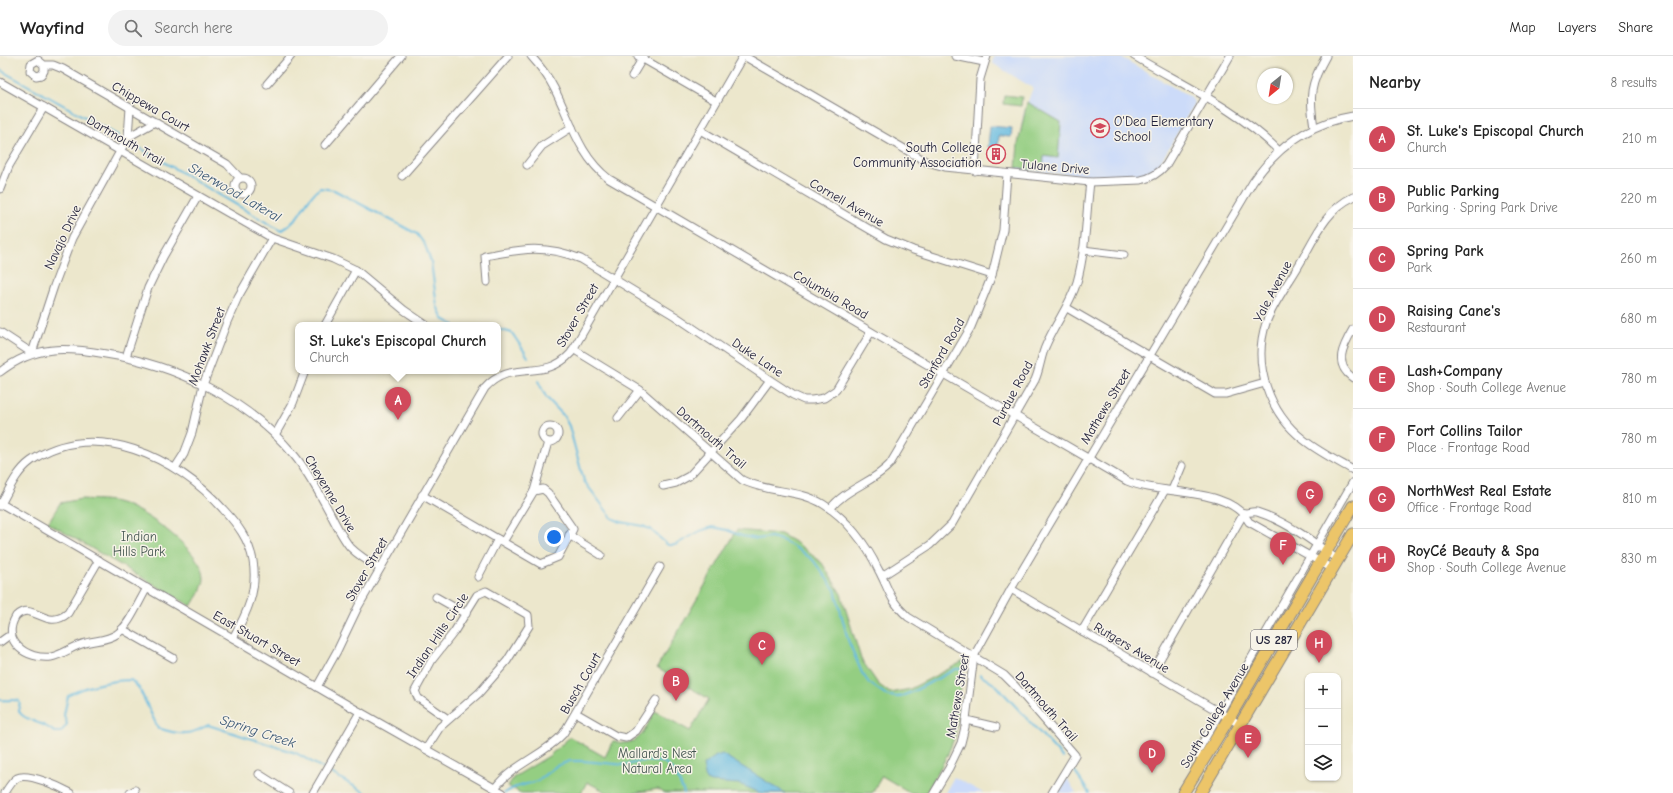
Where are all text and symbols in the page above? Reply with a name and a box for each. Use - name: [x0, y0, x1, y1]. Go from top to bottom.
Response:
- search box: [108, 10, 388, 46]
- text: Wayfind: [20, 17, 84, 39]
- icon: search: [122, 17, 144, 39]
- text: Search here: [154, 19, 233, 37]
- text: Map: [1509, 19, 1536, 36]
- text: Layers: [1558, 19, 1596, 36]
- text: Share: [1618, 19, 1653, 36]
- north arrow: [1257, 68, 1293, 104]
- text: Nearby: [1369, 73, 1420, 92]
- text: 8 results: [1611, 75, 1657, 90]
- street label: Chippewa Court: [109, 78, 193, 135]
- street label: Dartmouth Trail: [84, 112, 167, 169]
- place label: O'Dea Elementary School: [1114, 114, 1214, 144]
- school or university icon: O'Dea Elementary School: [1089, 117, 1111, 139]
- text: St. Luke's Episcopal Church: [1407, 122, 1584, 140]
- text: A: [1378, 131, 1386, 146]
- text: 210 m: [1622, 131, 1657, 146]
- place label: South College Community Association: [853, 140, 982, 170]
- text: Church: [1407, 140, 1447, 155]
- building icon: South College Community Association: [985, 143, 1007, 165]
- street label: Tulane Drive: [1020, 156, 1090, 177]
- water label: Sherwood Lateral: [186, 159, 285, 226]
- street label: Cornell Avenue: [807, 175, 887, 230]
- text: Public Parking: [1407, 182, 1500, 200]
- text: B: [1378, 191, 1386, 206]
- text: 220 m: [1620, 191, 1657, 206]
- text: Parking · Spring Park Drive: [1407, 200, 1558, 215]
- street label: Navajo Drive: [41, 202, 84, 272]
- text: Spring Park: [1407, 242, 1484, 260]
- text: C: [1378, 251, 1386, 266]
- text: 260 m: [1620, 251, 1657, 266]
- street label: Yale Avenue: [1250, 258, 1295, 324]
- text: Park: [1407, 260, 1432, 275]
- street label: Columbia Road: [791, 267, 871, 322]
- street label: Stover Street: [553, 280, 602, 350]
- text: Raising Cane's: [1407, 302, 1500, 320]
- street label: Mohawk Street: [185, 304, 229, 387]
- text: D: [1378, 311, 1386, 326]
- text: 680 m: [1620, 311, 1657, 326]
- street label: Stanford Road: [915, 315, 968, 391]
- text: Restaurant: [1407, 320, 1466, 335]
- popup: [295, 322, 501, 374]
- text: St. Luke's Episcopal Church: [309, 332, 487, 350]
- street label: Duke Lane: [729, 335, 787, 380]
- text: Church: [309, 350, 349, 365]
- street label: Purdue Road: [989, 358, 1036, 428]
- text: Lash+Company: [1407, 362, 1502, 380]
- street label: Mathews Street: [1077, 365, 1134, 447]
- text: E: [1378, 371, 1386, 386]
- text: 780 m: [1621, 371, 1657, 386]
- text: Shop · South College Avenue: [1407, 380, 1566, 395]
- pin: A: [385, 387, 411, 420]
- street label: Dartmouth Trail: [674, 403, 750, 472]
- text: Fort Collins Tailor: [1407, 422, 1522, 440]
- text: F: [1378, 431, 1386, 446]
- text: 780 m: [1621, 431, 1657, 446]
- text: Place · Frontage Road: [1407, 440, 1530, 455]
- street label: Cheyenne Drive: [302, 452, 360, 535]
- pin: G: [1297, 481, 1323, 514]
- text: NorthWest Real Estate: [1407, 482, 1551, 500]
- text: G: [1377, 491, 1387, 506]
- text: 810 m: [1622, 491, 1657, 506]
- text: Office · Frontage Road: [1407, 500, 1532, 515]
- your location: [544, 527, 564, 547]
- park label: Indian Hills Park: [113, 529, 166, 559]
- pin: F: [1270, 532, 1296, 565]
- street label: Stover Street: [342, 534, 391, 604]
- text: RoyCé Beauty & Spa: [1407, 542, 1539, 560]
- text: H: [1377, 551, 1387, 566]
- text: 830 m: [1621, 551, 1657, 566]
- text: Shop · South College Avenue: [1407, 560, 1566, 575]
- street label: Indian Hills Circle: [403, 589, 472, 681]
- street label: East Stuart Street: [211, 607, 304, 670]
- street label: Rutgers Avenue: [1091, 619, 1173, 676]
- road number: US 287: [1251, 630, 1297, 650]
- pin: H: [1306, 630, 1332, 663]
- pin: C: [749, 632, 775, 665]
- street label: Busch Court: [557, 649, 605, 716]
- street label: Mathews Street: [943, 652, 972, 739]
- street label: South College Avenue: [1177, 659, 1252, 771]
- pin: B: [663, 668, 689, 701]
- street label: Dartmouth Trail: [1012, 668, 1081, 744]
- map controls: [1305, 673, 1341, 781]
- button: +: [1305, 673, 1341, 709]
- button: −: [1305, 709, 1341, 745]
- water label: Spring Creek: [218, 711, 298, 752]
- pin: E: [1235, 725, 1261, 758]
- pin: D: [1139, 740, 1165, 773]
- button: layers: [1305, 745, 1341, 781]
- park label: Mallard's Nest Natural Area: [618, 746, 697, 776]

